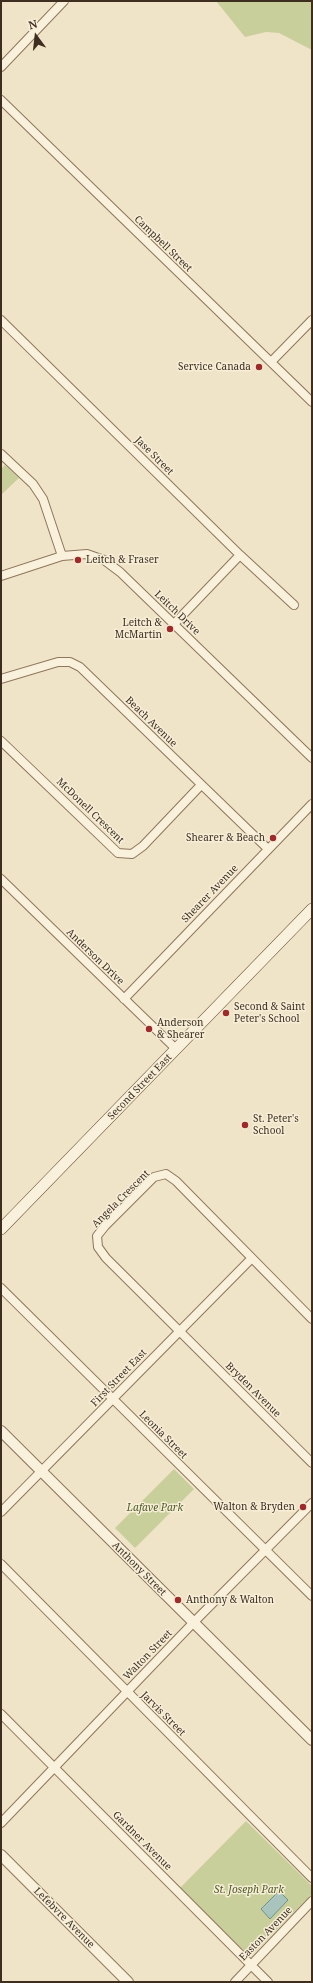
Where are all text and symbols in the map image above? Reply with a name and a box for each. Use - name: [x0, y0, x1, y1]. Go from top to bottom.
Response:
- north arrow: [16, 16, 56, 56]
- text: N: [27, 16, 39, 32]
- street label: Campbell Street: [132, 213, 194, 275]
- place label: Service Canada: [178, 361, 251, 373]
- marker: Service Canada: [254, 362, 264, 372]
- street label: Jase Street: [132, 434, 176, 478]
- place label: Leitch & Fraser: [86, 554, 159, 566]
- marker: Leitch & Fraser: [73, 555, 83, 565]
- street label: Leitch Drive: [152, 588, 202, 638]
- place label: Leitch & McMartin: [115, 617, 162, 640]
- marker: Leitch & McMartin: [165, 624, 175, 634]
- street label: Beach Avenue: [123, 694, 179, 750]
- street label: McDonell Crescent: [54, 776, 126, 846]
- place label: Shearer & Beach: [186, 832, 265, 844]
- marker: Shearer & Beach: [268, 833, 278, 843]
- street label: Shearer Avenue: [179, 863, 241, 925]
- street label: Anderson Drive: [64, 927, 126, 987]
- place label: Second & Saint Peter's School: [234, 1001, 305, 1024]
- marker: Second & Saint Peter's School: [221, 1008, 231, 1018]
- place label: Anderson & Shearer: [157, 1017, 205, 1040]
- marker: Anderson & Shearer: [144, 1024, 154, 1034]
- street label: Second Street East: [105, 1052, 175, 1122]
- place label: St. Peter's School: [253, 1113, 299, 1136]
- marker: St. Peter's School: [240, 1120, 250, 1130]
- street label: Angela Crescent: [90, 1168, 152, 1230]
- street label: First Street East: [89, 1347, 149, 1409]
- street label: Bryden Avenue: [223, 1360, 283, 1420]
- street label: Leonia Street: [136, 1408, 190, 1462]
- place label: Walton & Bryden: [213, 1501, 295, 1513]
- park label: Lafave Park: [127, 1502, 183, 1514]
- marker: Walton & Bryden: [298, 1502, 308, 1512]
- street label: Anthony Street: [109, 1539, 169, 1599]
- place label: Anthony & Walton: [186, 1594, 274, 1606]
- marker: Anthony & Walton: [173, 1595, 183, 1605]
- street label: Walton Street: [121, 1628, 175, 1682]
- street label: Jarvis Street: [138, 1689, 188, 1739]
- street label: Gardner Avenue: [110, 1809, 174, 1873]
- park label: St. Joseph Park: [214, 1884, 284, 1896]
- street label: Lefebvre Avenue: [31, 1885, 97, 1951]
- street label: Easton Avenue: [237, 1904, 295, 1964]

